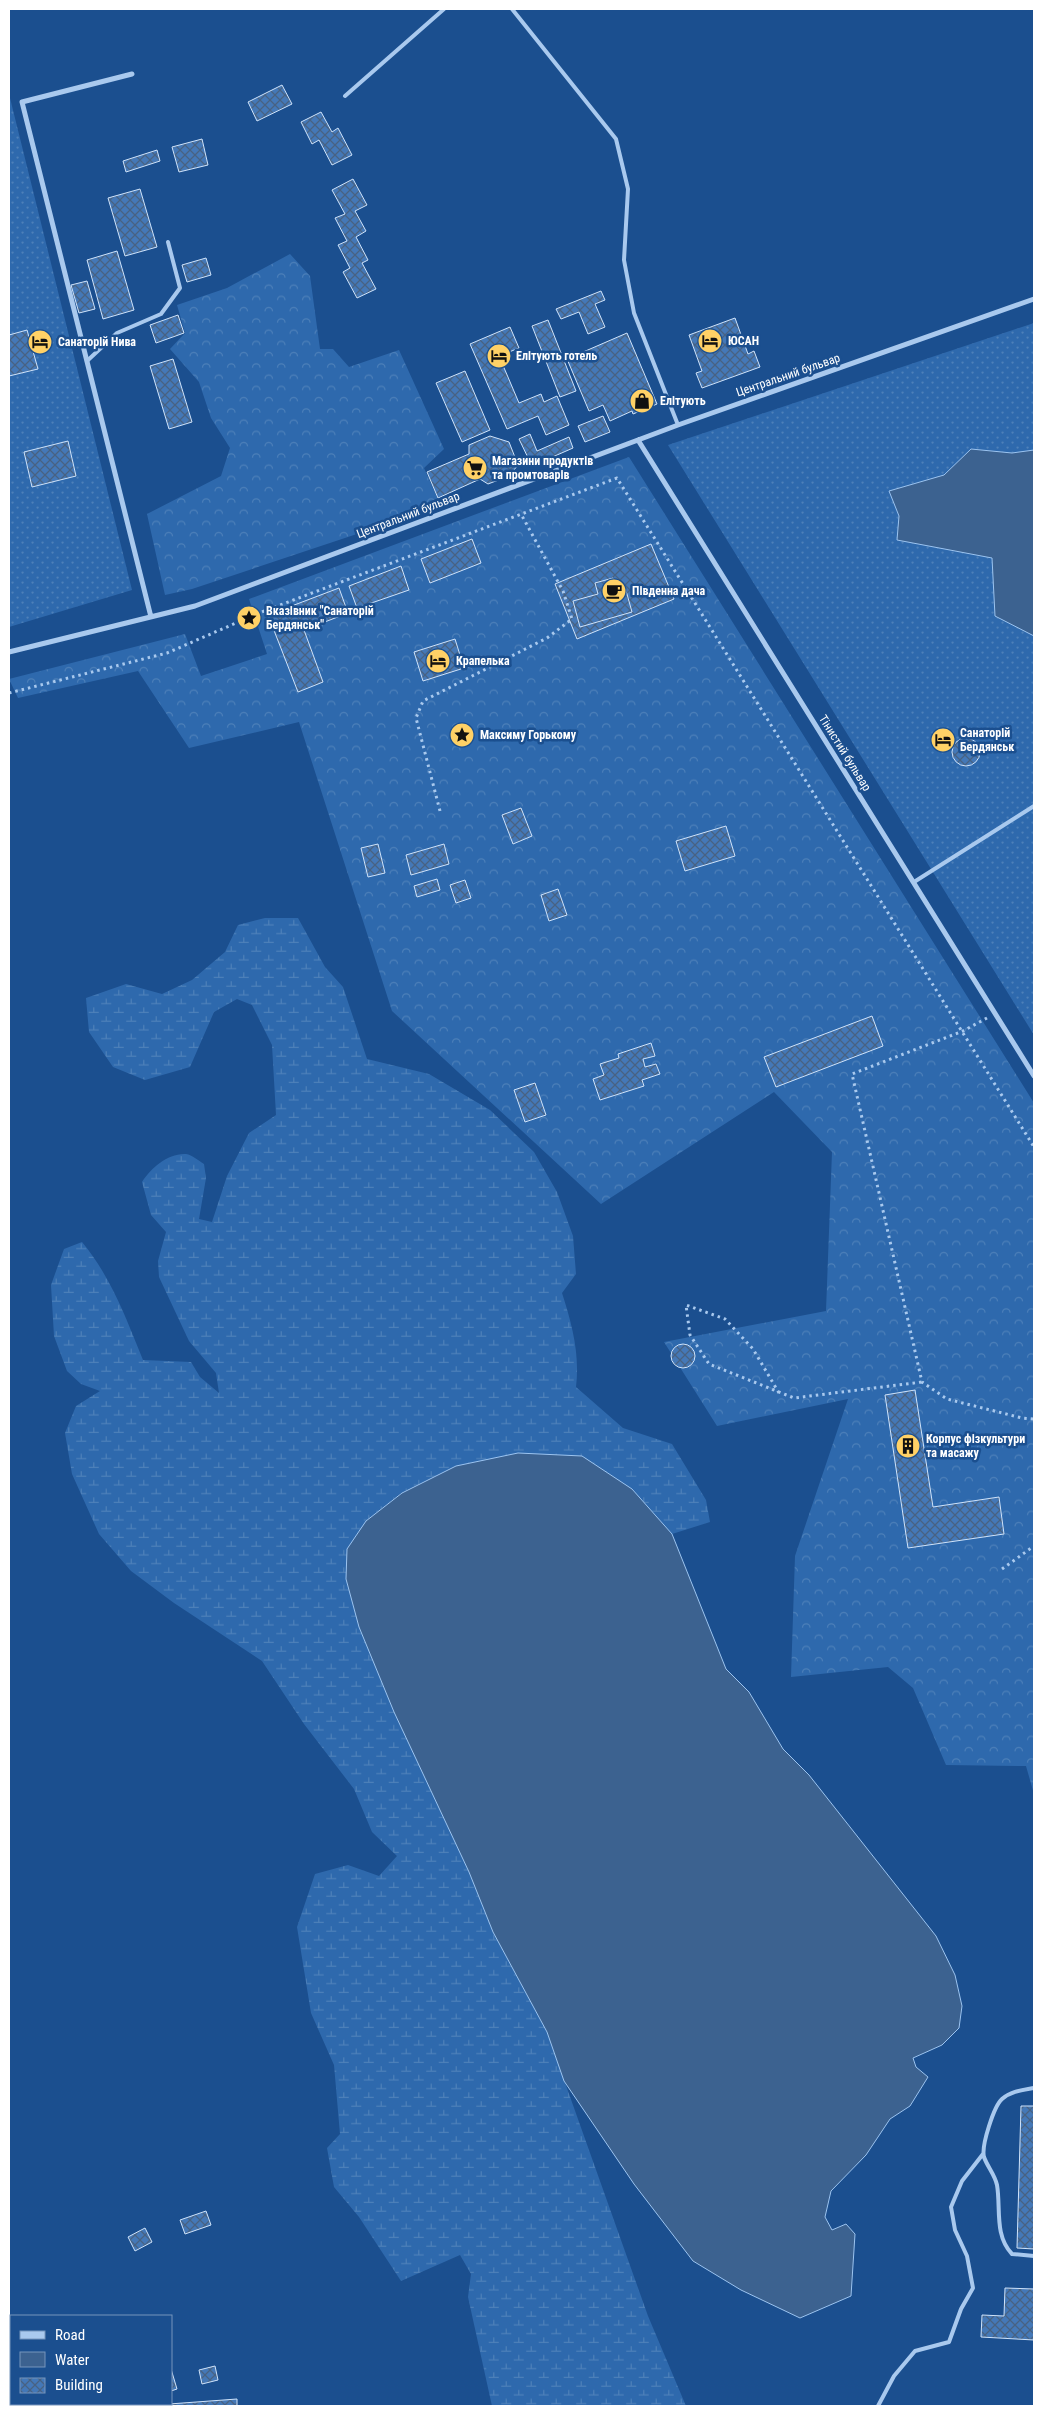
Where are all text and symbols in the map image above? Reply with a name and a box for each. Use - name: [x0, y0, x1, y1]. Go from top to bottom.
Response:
- hotel icon: ЮСАН: [697, 328, 723, 354]
- hotel icon: Санаторій Нива: [27, 329, 53, 355]
- place label: ЮСАН: [728, 334, 759, 348]
- place label: Санаторій Нива: [58, 335, 136, 349]
- hotel icon: Елітують готель: [486, 343, 512, 369]
- place label: Елітують готель: [516, 349, 597, 363]
- street label: Центральний бульвар: [734, 351, 842, 399]
- shop icon: Елітують: [629, 388, 655, 414]
- place label: Елітують: [660, 394, 706, 408]
- place label: Магазини продуктів та промтоварів: [492, 454, 593, 482]
- supermarket icon: Магазини продуктів та промтоварів: [462, 455, 488, 481]
- street label: Центральний бульвар: [354, 489, 462, 541]
- cafe icon: Південна дача: [601, 578, 627, 604]
- place label: Південна дача: [632, 584, 706, 598]
- place label: Вказівник "Санаторій Бердянськ": [266, 604, 374, 632]
- place icon: Вказівник "Санаторій Бердянськ": [236, 605, 262, 631]
- hotel icon: Крапелька: [425, 648, 451, 674]
- place label: Крапелька: [456, 654, 510, 668]
- street label: Тінистий бульвар: [816, 712, 874, 794]
- place icon: Максиму Горькому: [449, 722, 475, 748]
- place label: Санаторій Бердянськ: [960, 726, 1014, 754]
- hotel icon: Санаторій Бердянськ: [930, 727, 956, 753]
- place label: Максиму Горькому: [480, 728, 577, 742]
- place label: Корпус фізкультури та масажу: [926, 1432, 1025, 1460]
- building icon: Корпус фізкультури та масажу: [895, 1433, 921, 1459]
- legend: [10, 2315, 172, 2405]
- text: Road: [55, 2326, 85, 2344]
- text: Water: [55, 2351, 90, 2369]
- text: Building: [55, 2376, 103, 2394]

